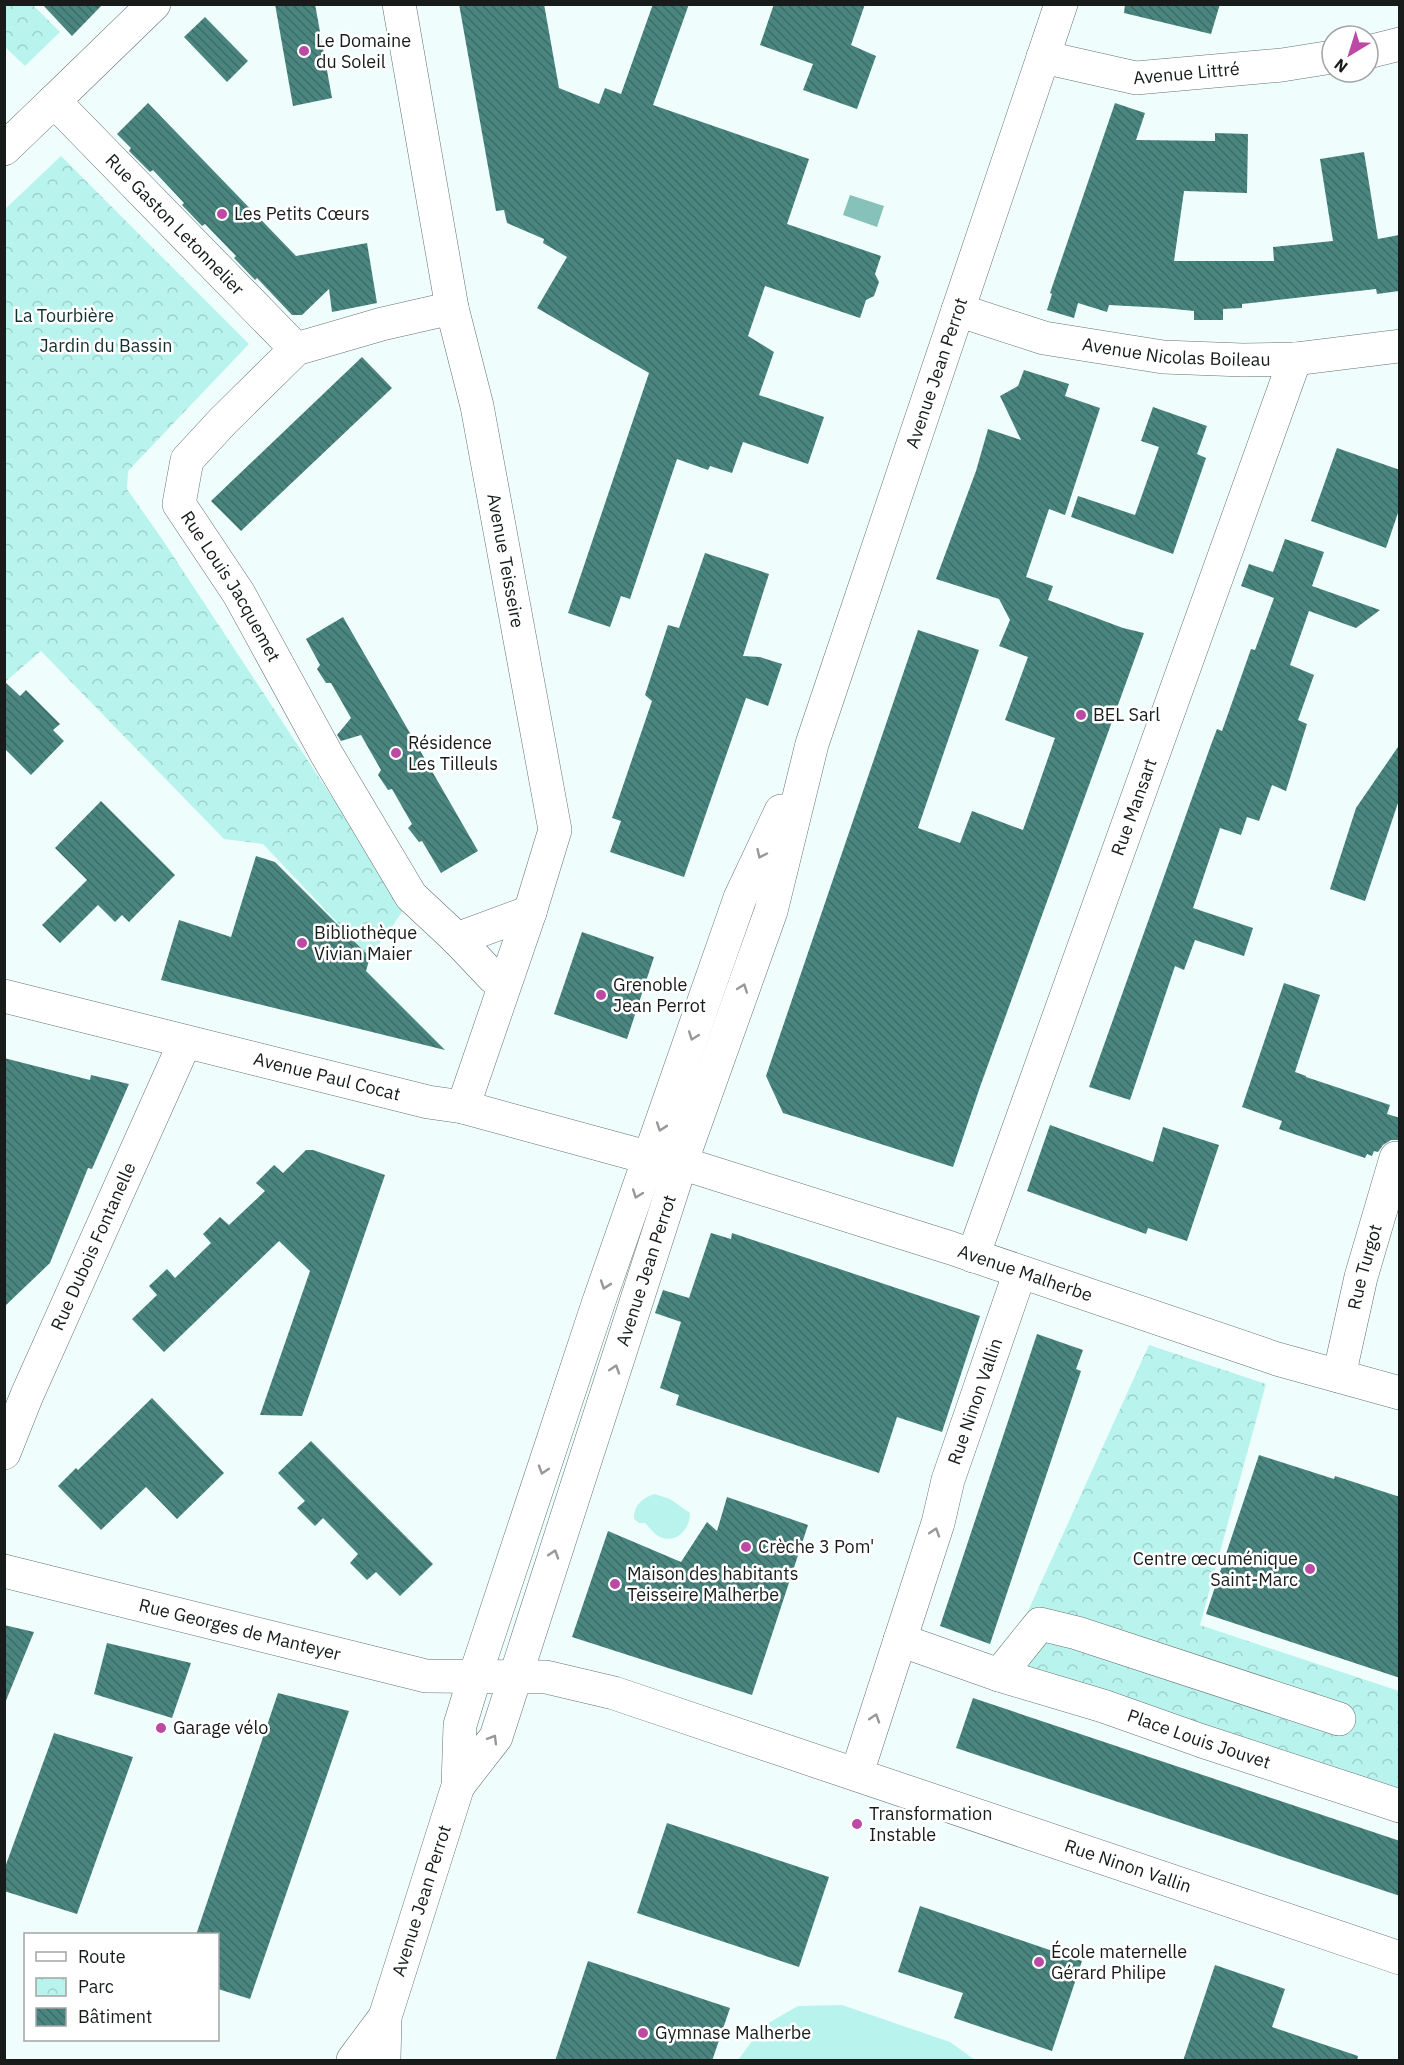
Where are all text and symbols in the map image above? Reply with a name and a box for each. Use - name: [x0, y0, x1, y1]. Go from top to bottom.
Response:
- north arrow: [1320, 24, 1380, 84]
- place label: Le Domaine du Soleil: [316, 29, 411, 73]
- marker: Le Domaine du Soleil: [297, 44, 311, 58]
- text: N: [1330, 54, 1351, 77]
- street label: Avenue Littré: [1132, 57, 1241, 89]
- street label: Rue Gaston Letonnelier: [101, 149, 249, 300]
- place label: Les Petits Cœurs: [234, 202, 370, 225]
- marker: Les Petits Cœurs: [215, 207, 229, 221]
- street label: Avenue Jean Perrot: [900, 295, 972, 451]
- park label: La Tourbière: [14, 304, 114, 327]
- street label: Avenue Nicolas Boileau: [1081, 332, 1271, 371]
- park label: Jardin du Bassin: [39, 334, 173, 357]
- street label: Avenue Teisseire: [482, 492, 530, 630]
- street label: Rue Louis Jacquemet: [176, 506, 286, 666]
- place label: BEL Sarl: [1093, 703, 1160, 726]
- marker: BEL Sarl: [1074, 708, 1088, 722]
- place label: Résidence Les Tilleuls: [408, 731, 498, 775]
- marker: Résidence Les Tilleuls: [389, 746, 403, 760]
- street label: Rue Mansart: [1106, 755, 1162, 859]
- one-way arrow: [756, 847, 768, 858]
- place label: Bibliothèque Vivian Maier: [314, 921, 417, 965]
- marker: Bibliothèque Vivian Maier: [295, 936, 309, 950]
- place label: Grenoble Jean Perrot: [613, 973, 706, 1017]
- one-way arrow: [736, 984, 749, 994]
- marker: Grenoble Jean Perrot: [594, 988, 608, 1002]
- one-way arrow: [687, 1030, 700, 1041]
- street label: Avenue Paul Cocat: [251, 1047, 403, 1106]
- one-way arrow: [655, 1121, 668, 1132]
- street label: Rue Dubois Fontanelle: [45, 1159, 141, 1334]
- one-way arrow: [632, 1188, 645, 1199]
- street label: Avenue Jean Perrot: [611, 1192, 681, 1349]
- street label: Rue Turgot: [1342, 1221, 1387, 1312]
- street label: Avenue Malherbe: [955, 1239, 1096, 1306]
- one-way arrow: [599, 1279, 612, 1290]
- street label: Rue Ninon Vallin: [942, 1335, 1007, 1468]
- one-way arrow: [608, 1364, 620, 1375]
- one-way arrow: [537, 1464, 550, 1475]
- one-way arrow: [928, 1527, 940, 1538]
- place label: Crèche 3 Pom': [758, 1535, 874, 1558]
- marker: Crèche 3 Pom': [739, 1540, 753, 1554]
- place label: Centre œcuménique Saint-Marc: [1133, 1547, 1298, 1591]
- one-way arrow: [547, 1549, 560, 1560]
- place label: Maison des habitants Teisseire Malherbe: [627, 1562, 798, 1606]
- marker: Centre œcuménique Saint-Marc: [1303, 1562, 1317, 1576]
- marker: Maison des habitants Teisseire Malherbe: [608, 1577, 622, 1591]
- street label: Rue Georges de Manteyer: [136, 1593, 344, 1665]
- street label: Place Louis Jouvet: [1124, 1704, 1274, 1774]
- one-way arrow: [868, 1713, 880, 1724]
- place label: Garage vélo: [173, 1716, 268, 1739]
- marker: Garage vélo: [154, 1721, 168, 1735]
- one-way arrow: [486, 1735, 497, 1745]
- place label: Transformation Instable: [869, 1802, 992, 1846]
- marker: Transformation Instable: [850, 1817, 864, 1831]
- street label: Avenue Jean Perrot: [387, 1822, 456, 1979]
- street label: Rue Ninon Vallin: [1062, 1834, 1194, 1898]
- legend: [24, 1933, 219, 2041]
- place label: École maternelle Gérard Philipe: [1051, 1940, 1187, 1984]
- text: Route: [78, 1945, 126, 1968]
- marker: École maternelle Gérard Philipe: [1032, 1955, 1046, 1969]
- text: Parc: [78, 1975, 114, 1998]
- text: Bâtiment: [78, 2005, 152, 2028]
- place label: Gymnase Malherbe: [655, 2021, 811, 2044]
- marker: Gymnase Malherbe: [636, 2026, 650, 2040]

